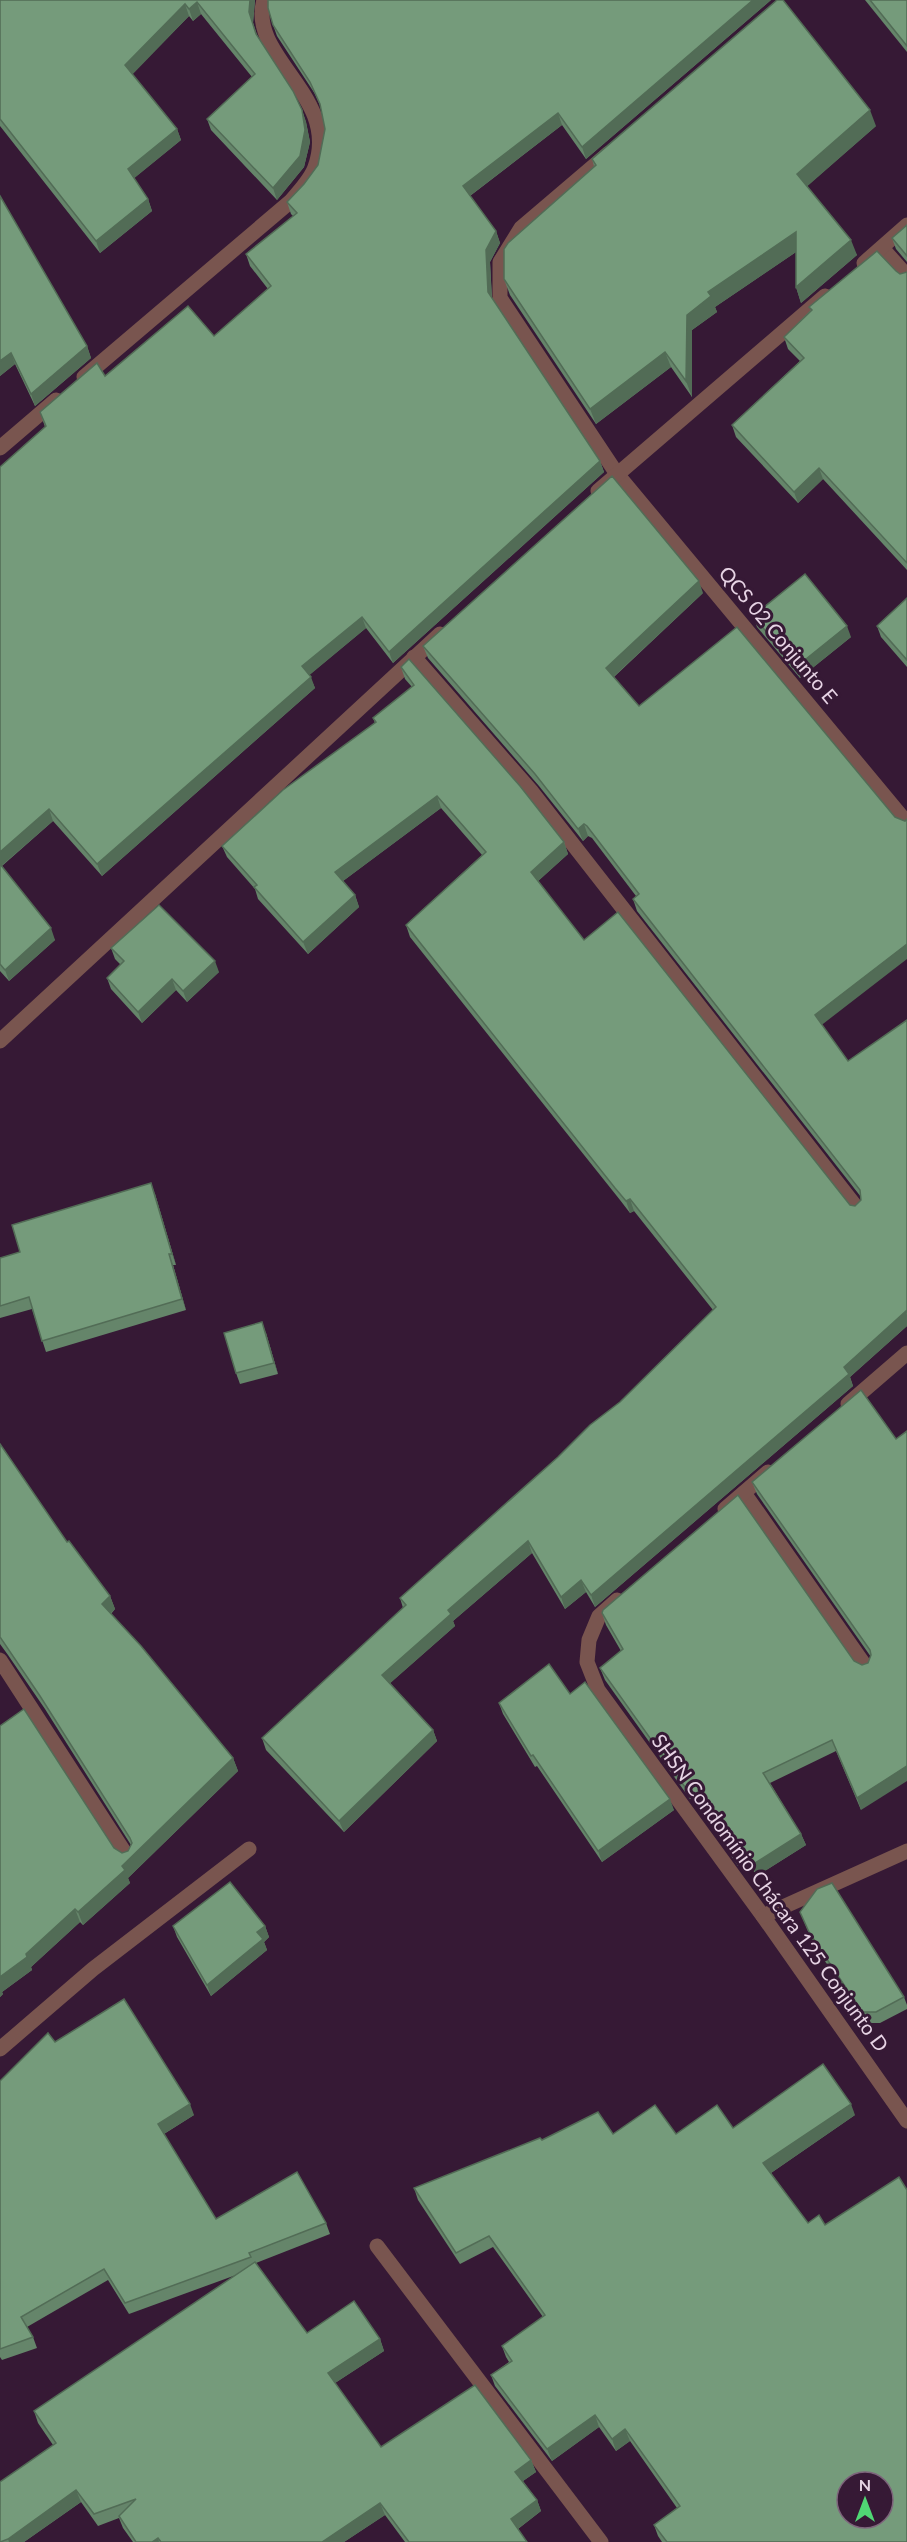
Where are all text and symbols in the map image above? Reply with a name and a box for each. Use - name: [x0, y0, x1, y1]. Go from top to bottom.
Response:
- street label: QCS 02 Conjunto E: [714, 561, 843, 708]
- street label: SHSN Condomínio Chácara 125 Conjunto D: [647, 1729, 894, 2056]
- north arrow: [835, 2470, 895, 2530]
- text: N: [859, 2475, 871, 2494]

